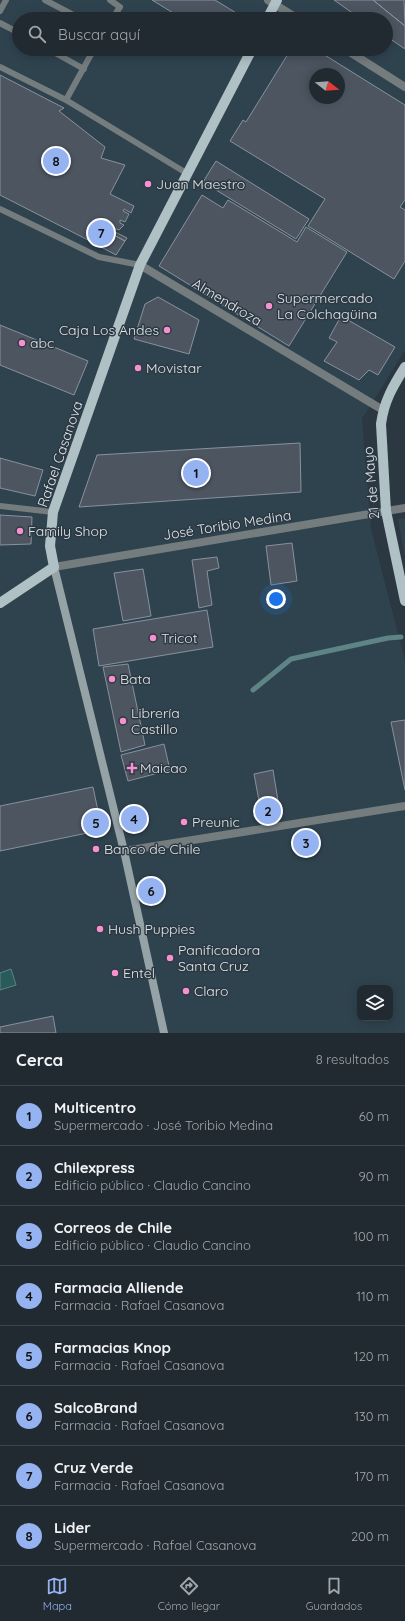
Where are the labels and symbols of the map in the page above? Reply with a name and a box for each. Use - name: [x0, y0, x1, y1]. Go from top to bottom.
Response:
- north arrow: [309, 68, 345, 104]
- pin: 8: [43, 146, 69, 176]
- place label: Juan Maestro: [156, 175, 245, 193]
- marker: Juan Maestro: [143, 179, 153, 189]
- pin: 7: [88, 218, 114, 248]
- street label: Almendroza: [189, 274, 265, 330]
- place label: Supermercado La Colchagüina: [277, 289, 377, 323]
- marker: Supermercado La Colchagüina: [264, 301, 274, 311]
- place label: Caja Los Andes: [59, 321, 159, 339]
- marker: Caja Los Andes: [162, 325, 172, 335]
- place label: abc: [30, 334, 54, 352]
- marker: abc: [17, 338, 27, 348]
- place label: Movistar: [146, 359, 202, 377]
- marker: Movistar: [133, 363, 143, 373]
- street label: Rafael Casanova: [33, 398, 87, 510]
- street label: 21 de Mayo: [359, 446, 383, 520]
- pin: 1: [183, 458, 209, 488]
- street label: José Toribio Medina: [162, 506, 292, 544]
- place label: Family Shop: [28, 522, 107, 540]
- marker: Family Shop: [15, 526, 25, 536]
- your location: [266, 589, 286, 609]
- place label: Tricot: [161, 629, 198, 647]
- marker: Tricot: [148, 633, 158, 643]
- place label: Bata: [120, 670, 151, 688]
- marker: Bata: [107, 674, 117, 684]
- place label: Librería Castillo: [131, 704, 180, 738]
- marker: Librería Castillo: [118, 716, 128, 726]
- place label: Maicao: [140, 759, 187, 777]
- marker: Maicao: [127, 763, 137, 773]
- pin: 2: [255, 796, 281, 826]
- pin: 4: [121, 804, 147, 834]
- pin: 5: [83, 808, 109, 838]
- place label: Preunic: [192, 813, 240, 831]
- marker: Preunic: [179, 817, 189, 827]
- pin: 3: [293, 828, 319, 858]
- place label: Banco de Chile: [104, 840, 201, 858]
- marker: Banco de Chile: [91, 844, 101, 854]
- pin: 6: [138, 876, 164, 906]
- place label: Hush Puppies: [108, 920, 195, 938]
- marker: Hush Puppies: [95, 924, 105, 934]
- place label: Panificadora Santa Cruz: [178, 941, 260, 975]
- marker: Panificadora Santa Cruz: [165, 953, 175, 963]
- place label: Entel: [123, 964, 155, 982]
- marker: Entel: [110, 968, 120, 978]
- place label: Claro: [194, 982, 228, 1000]
- marker: Claro: [181, 986, 191, 996]

